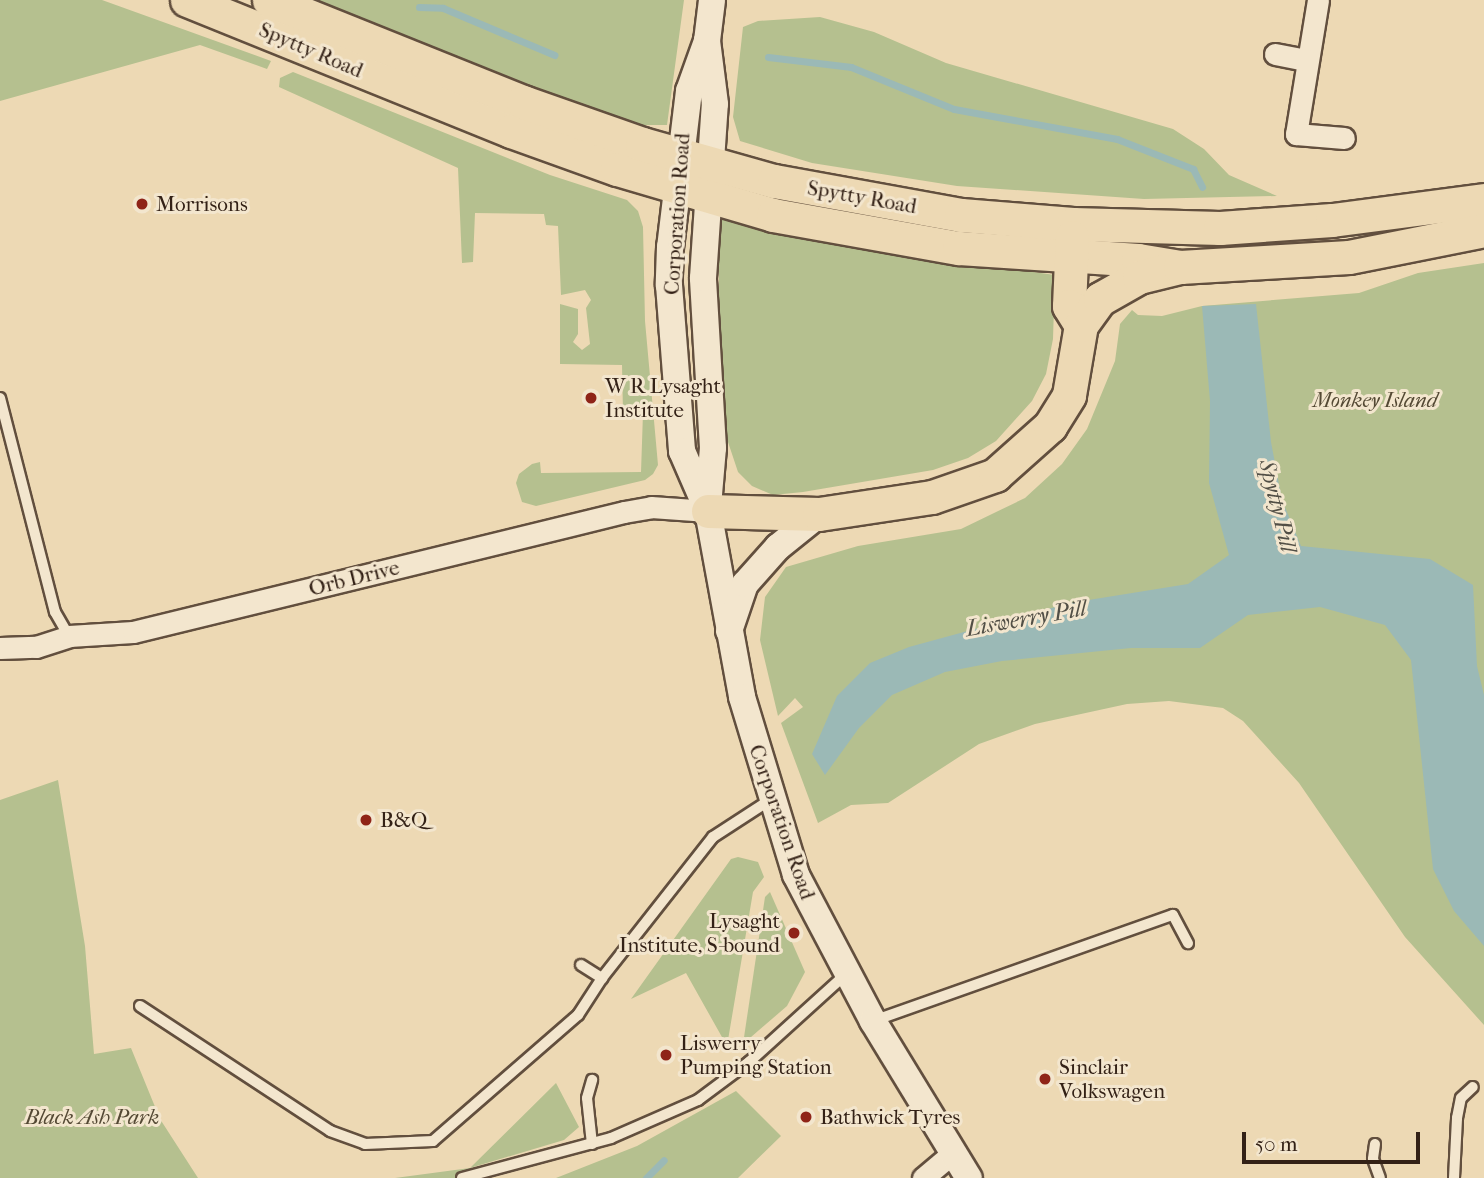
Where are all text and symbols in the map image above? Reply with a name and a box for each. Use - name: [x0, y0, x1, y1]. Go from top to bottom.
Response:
- street label: Spytty Road: [255, 17, 367, 83]
- street label: Corporation Road: [659, 132, 695, 296]
- street label: Spytty Road: [805, 175, 919, 219]
- place label: Morrisons: [156, 191, 248, 217]
- marker: Morrisons: [134, 196, 150, 212]
- place label: W R Lysaght Institute: [605, 373, 721, 423]
- park label: Monkey Island: [1313, 387, 1437, 413]
- marker: W R Lysaght Institute: [583, 390, 599, 406]
- water label: Spytty Pill: [1252, 457, 1302, 555]
- street label: Orb Drive: [306, 555, 402, 601]
- water label: Liswerry Pill: [964, 595, 1088, 643]
- street label: Corporation Road: [744, 741, 820, 903]
- place label: B&Q: [380, 807, 427, 833]
- marker: B&Q: [358, 812, 374, 828]
- place label: Lysaght Institute, S-bound: [619, 908, 780, 958]
- marker: Lysaght Institute, S-bound: [786, 925, 802, 941]
- place label: Liswerry Pumping Station: [680, 1030, 832, 1080]
- marker: Liswerry Pumping Station: [658, 1047, 674, 1063]
- place label: Sinclair Volkswagen: [1059, 1054, 1165, 1104]
- marker: Sinclair Volkswagen: [1037, 1071, 1053, 1087]
- park label: Black Ash Park: [25, 1104, 159, 1130]
- place label: Bathwick Tyres: [820, 1104, 960, 1130]
- marker: Bathwick Tyres: [798, 1109, 814, 1125]
- scale bar: [1246, 1118, 1424, 1162]
- text: 50 m: [1255, 1132, 1298, 1156]

